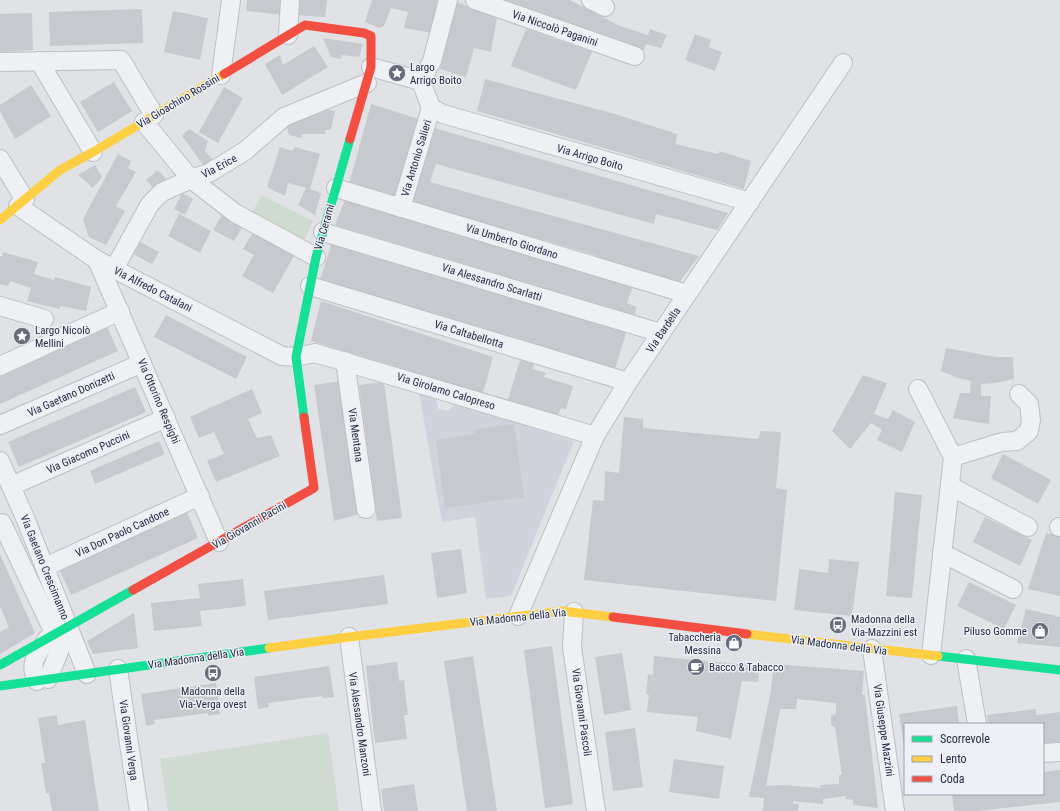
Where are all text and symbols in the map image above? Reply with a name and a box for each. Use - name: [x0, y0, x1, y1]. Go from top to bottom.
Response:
- street label: Via Niccolò Paganini: [510, 8, 599, 49]
- place label: Largo Arrigo Boito: [410, 61, 462, 87]
- place icon: Largo Arrigo Boito: [387, 63, 407, 83]
- street label: Via Gioachino Rossini: [134, 72, 222, 131]
- street label: Via Antonio Salieri: [399, 118, 434, 198]
- street label: Via Arrigo Boito: [555, 142, 625, 173]
- street label: Via Erice: [199, 152, 239, 181]
- street label: Via Cerami: [312, 203, 337, 252]
- street label: Via Umberto Giordano: [464, 221, 560, 262]
- street label: Via Alessandro Scarlatti: [440, 261, 544, 304]
- street label: Via Alfredo Catalani: [111, 264, 194, 315]
- street label: Via Bardella: [643, 305, 683, 355]
- street label: Via Caltabellotta: [433, 318, 505, 351]
- place label: Largo Nicolò Mellini: [35, 324, 91, 350]
- place icon: Largo Nicolò Mellini: [12, 326, 32, 346]
- street label: Via Ottorino Respighi: [135, 357, 182, 446]
- street label: Via Gaetano Donizetti: [26, 369, 117, 419]
- street label: Via Girolamo Calopreso: [395, 370, 497, 413]
- street label: Via Mentana: [345, 407, 366, 463]
- street label: Via Giacomo Puccini: [45, 428, 132, 477]
- street label: Via Giovanni Pacini: [210, 499, 289, 552]
- street label: Via Don Paolo Candone: [73, 505, 171, 560]
- street label: Via Gaetano Crescimanno: [17, 513, 72, 622]
- street label: Via Madonna della Via: [469, 606, 567, 629]
- place label: Madonna della Via-Mazzini est: [851, 613, 917, 639]
- bus stop icon: Madonna della Via-Mazzini est: [828, 615, 848, 635]
- shop icon: Piluso Gomme: [1030, 621, 1050, 641]
- place label: Piluso Gomme: [964, 625, 1027, 638]
- place label: Tabaccheria Messina: [668, 631, 721, 657]
- shop icon: Tabaccheria Messina: [724, 633, 744, 653]
- street label: Via Madonna della Via: [790, 633, 888, 658]
- street label: Via Madonna della Via: [147, 645, 245, 672]
- cafe icon: Bacco & Tabacco: [686, 657, 706, 677]
- place label: Bacco & Tabacco: [709, 661, 784, 674]
- bus stop icon: Madonna della Via-Verga ovest: [203, 663, 223, 683]
- street label: Via Giovanni Pascoli: [569, 667, 594, 757]
- street label: Via Alessandro Manzoni: [346, 671, 373, 777]
- street label: Via Giuseppe Mazzini: [871, 683, 896, 777]
- place label: Madonna della Via-Verga ovest: [179, 685, 247, 711]
- street label: Via Giovanni Verga: [116, 699, 141, 781]
- legend: [904, 723, 1044, 795]
- text: Scorrevole: [940, 732, 990, 746]
- text: Lento: [940, 752, 967, 766]
- text: Coda: [940, 772, 965, 786]

